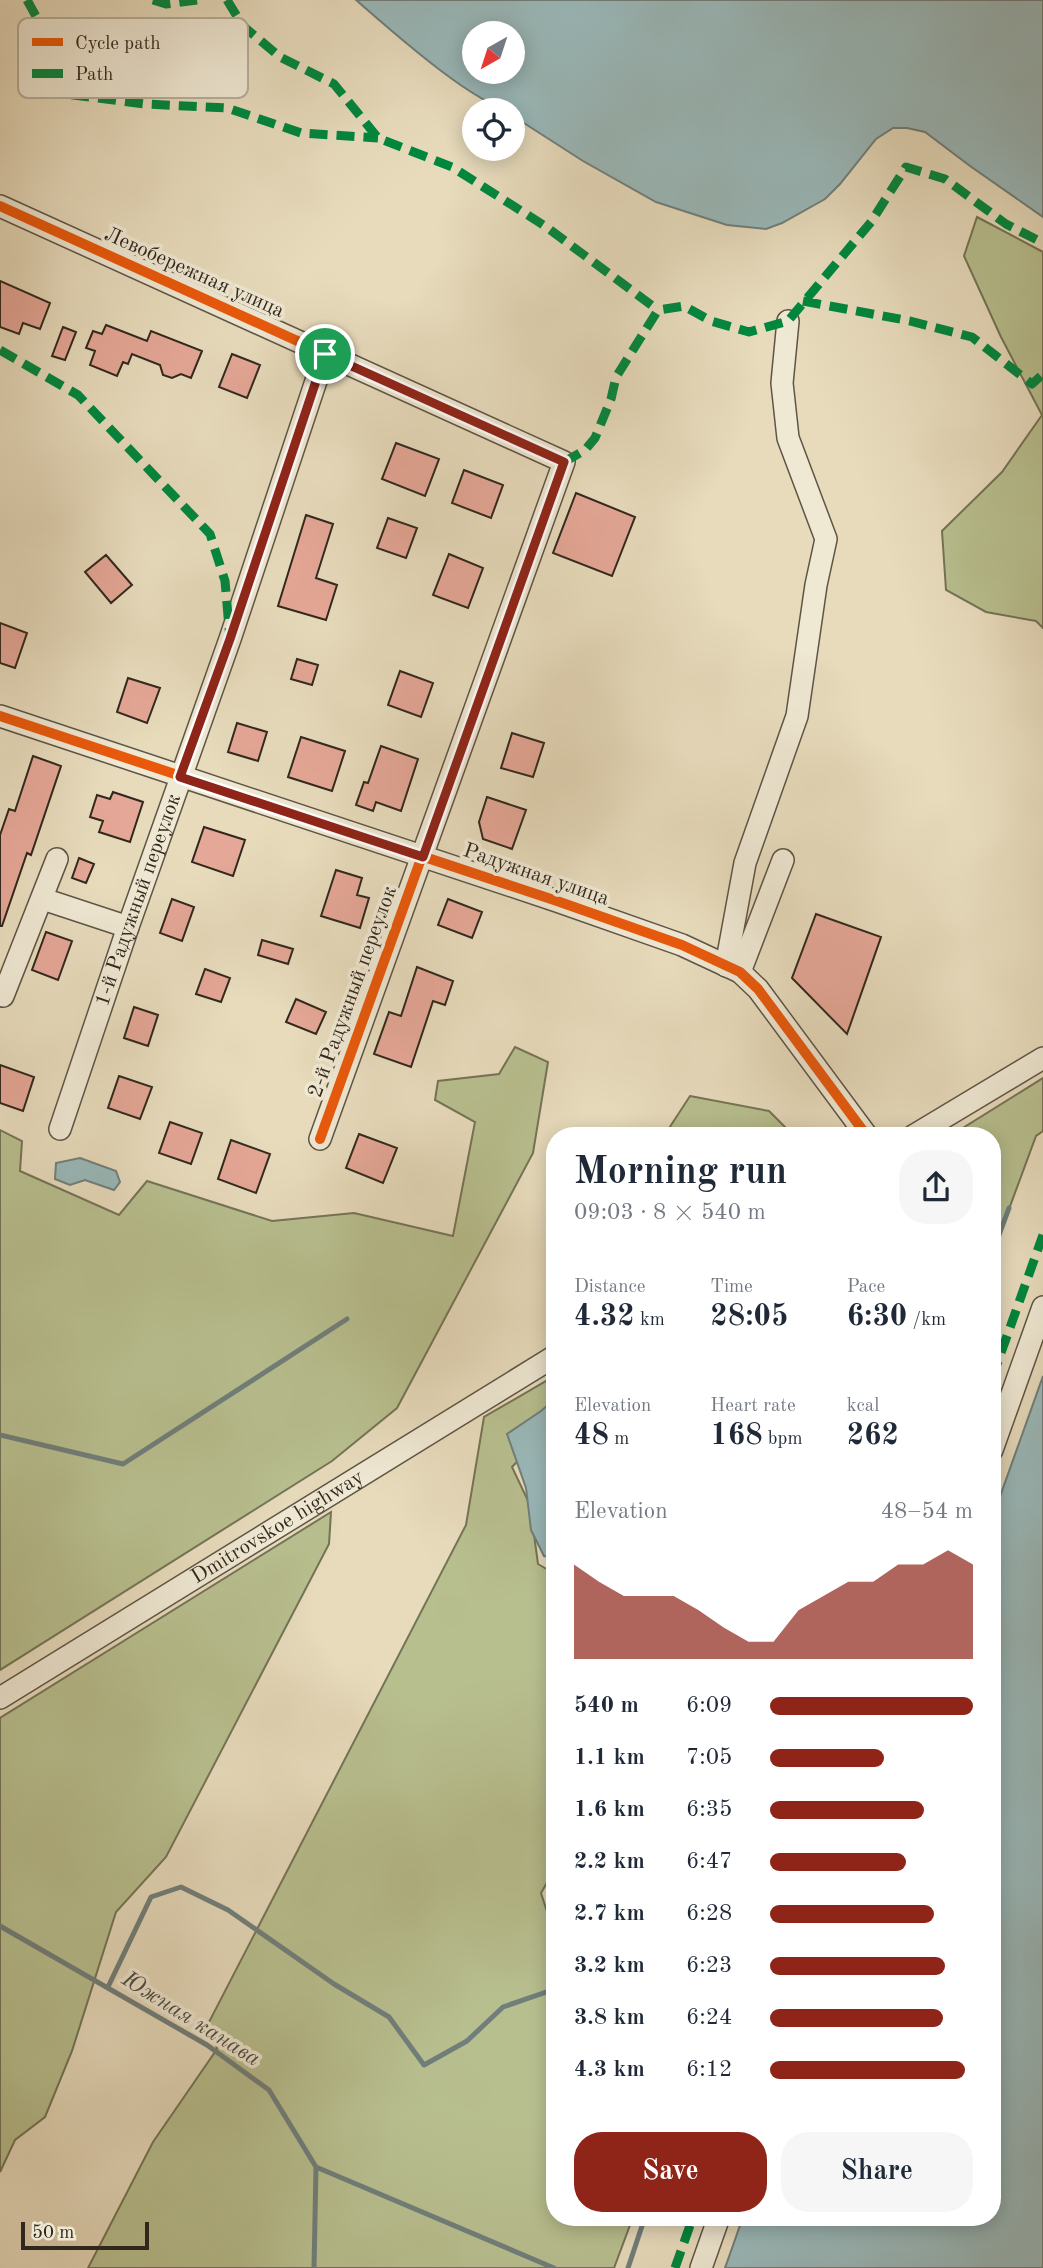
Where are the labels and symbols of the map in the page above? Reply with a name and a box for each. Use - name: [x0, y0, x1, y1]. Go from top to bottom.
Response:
- legend: [18, 18, 248, 98]
- north arrow: [462, 21, 525, 84]
- text: Cycle path: [75, 35, 161, 54]
- text: Path: [75, 66, 113, 85]
- street label: Левобережная улица: [101, 224, 287, 322]
- pin: [295, 324, 355, 384]
- street label: 1-й Радужный переулок: [92, 791, 185, 1009]
- street label: Радужная улица: [460, 840, 612, 910]
- street label: 2-й Радужный переулок: [305, 883, 401, 1101]
- street label: Dmitrovskoe highway: [188, 1466, 367, 1588]
- water label: Южная канава: [117, 1967, 264, 2071]
- scale bar: [21, 2219, 149, 2251]

